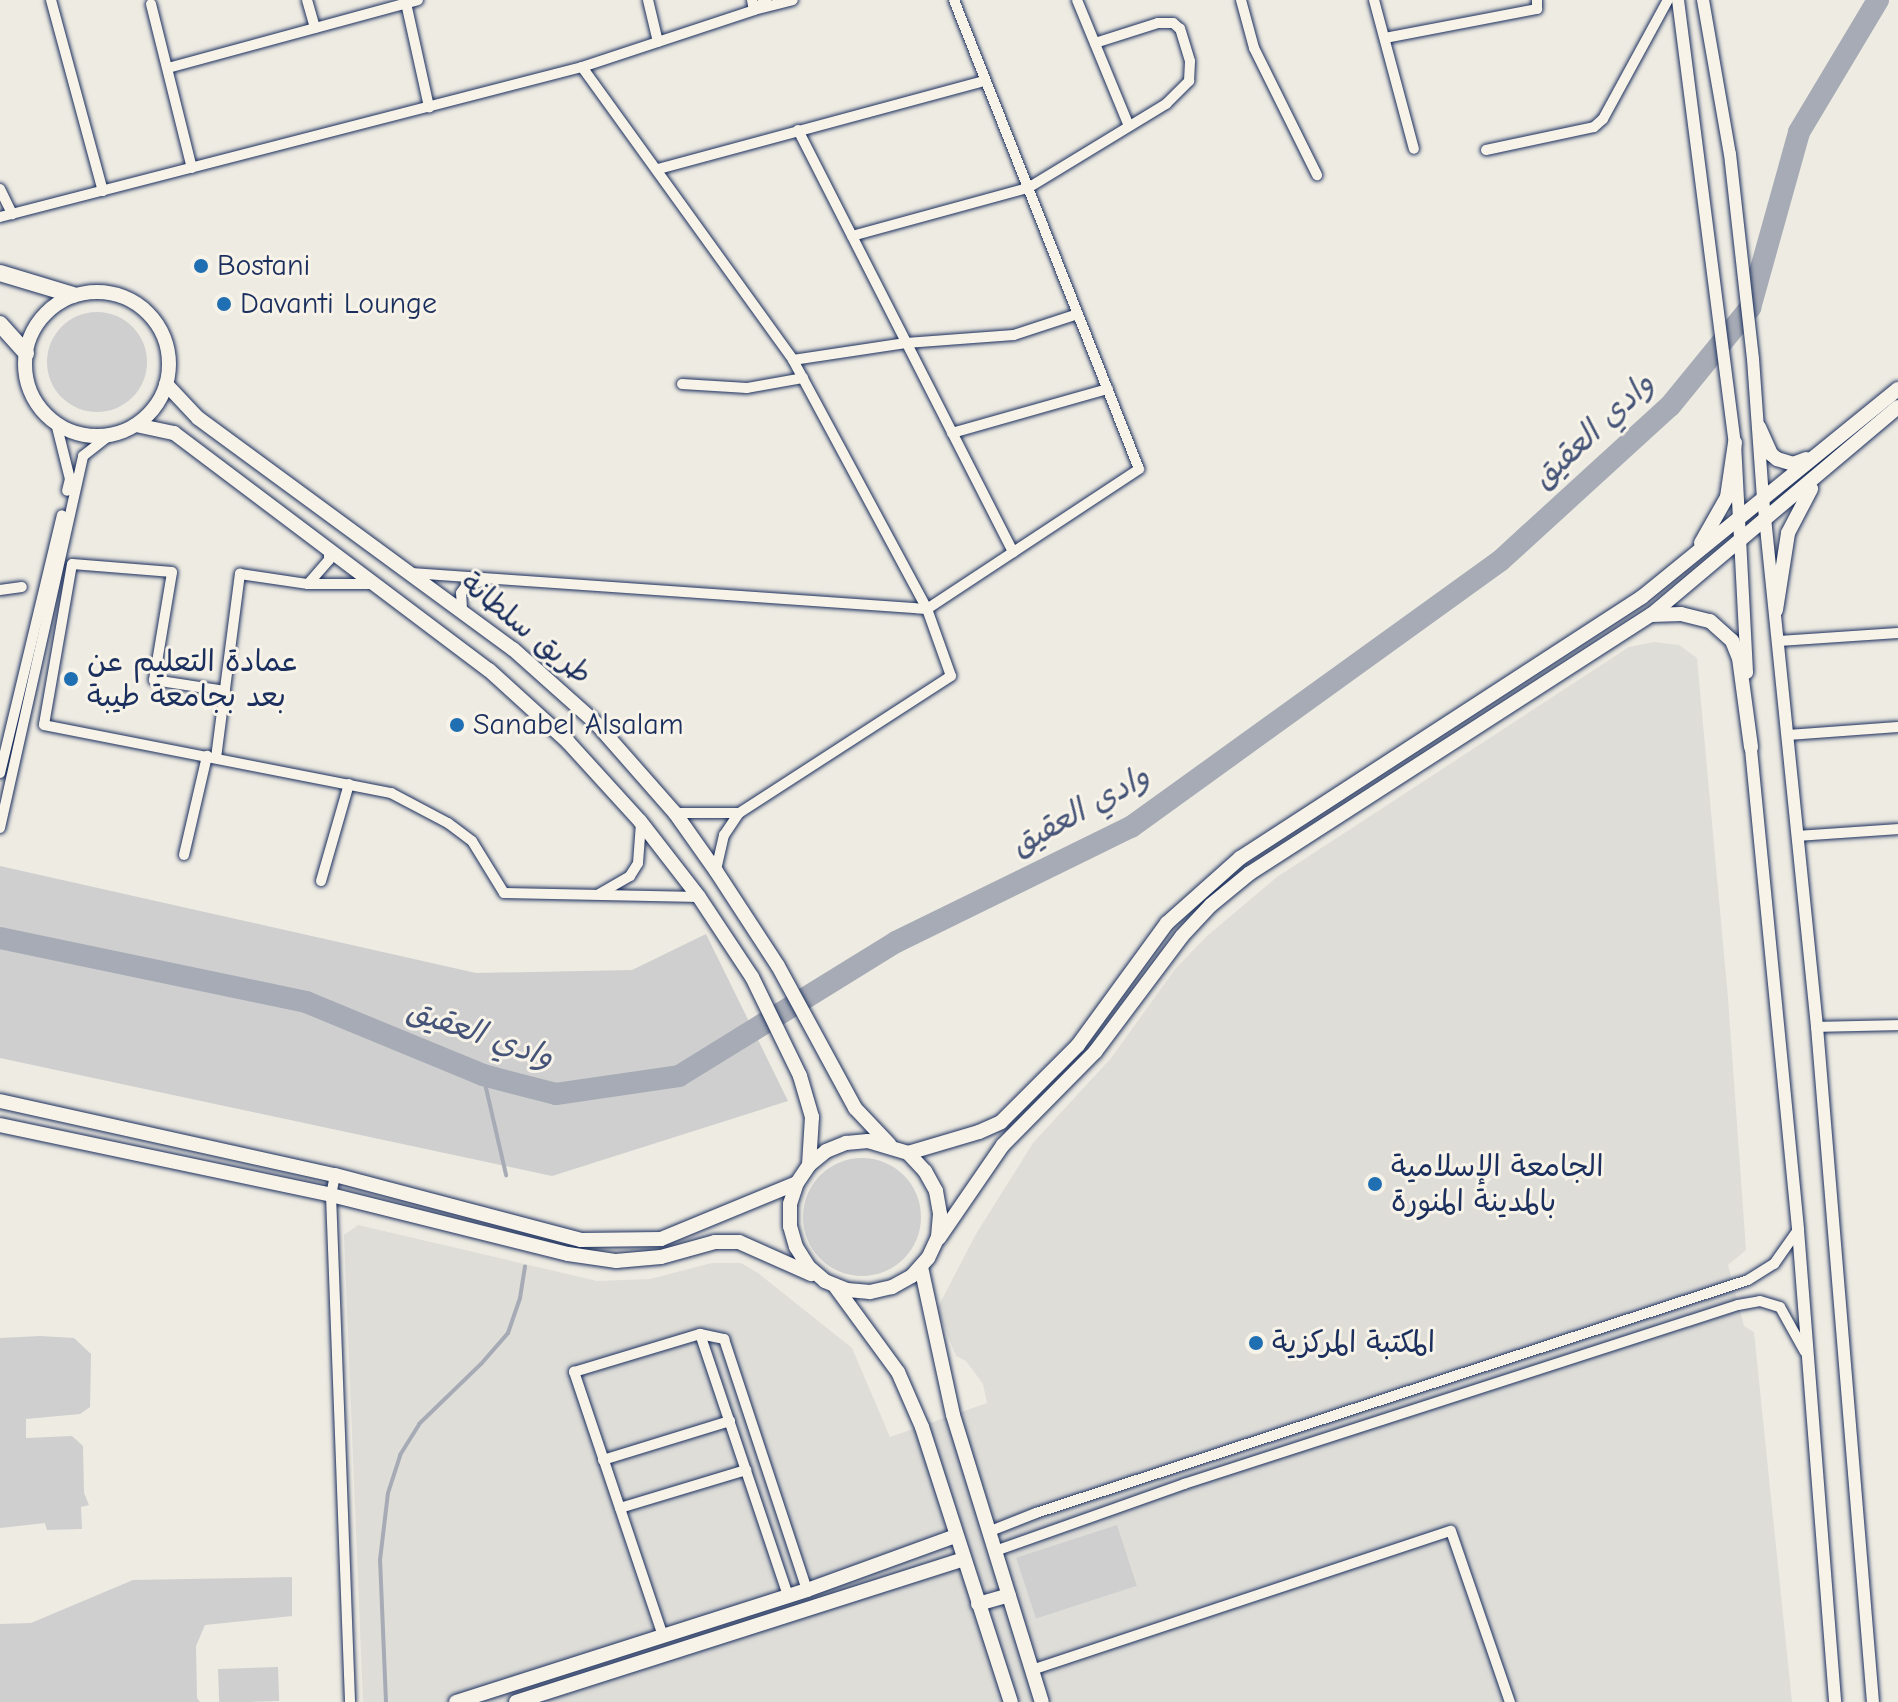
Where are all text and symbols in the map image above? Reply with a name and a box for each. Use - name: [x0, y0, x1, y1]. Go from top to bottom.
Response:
- place label: Bostani: [217, 248, 310, 284]
- marker: Bostani: [192, 257, 210, 275]
- place label: Davanti Lounge: [240, 286, 437, 322]
- marker: Davanti Lounge: [215, 295, 233, 313]
- water label: وادي العقيق: [1524, 365, 1662, 497]
- street label: طريق سلطانة: [453, 565, 599, 693]
- place label: عمادة التعليم عن بعد بجامعة طيبة: [87, 644, 299, 714]
- marker: عمادة التعليم عن بعد بجامعة طيبة: [62, 670, 80, 688]
- place label: Sanabel Alsalam: [473, 707, 684, 743]
- marker: Sanabel Alsalam: [448, 716, 466, 734]
- water label: وادي العقيق: [1004, 757, 1156, 865]
- water label: وادي العقيق: [402, 991, 558, 1077]
- place label: الجامعة الإسلامية بالمدينة المنورة: [1391, 1149, 1604, 1220]
- marker: الجامعة الإسلامية بالمدينة المنورة: [1366, 1175, 1384, 1193]
- place label: المكتبة المركزية: [1272, 1325, 1435, 1361]
- marker: المكتبة المركزية: [1247, 1334, 1265, 1352]

